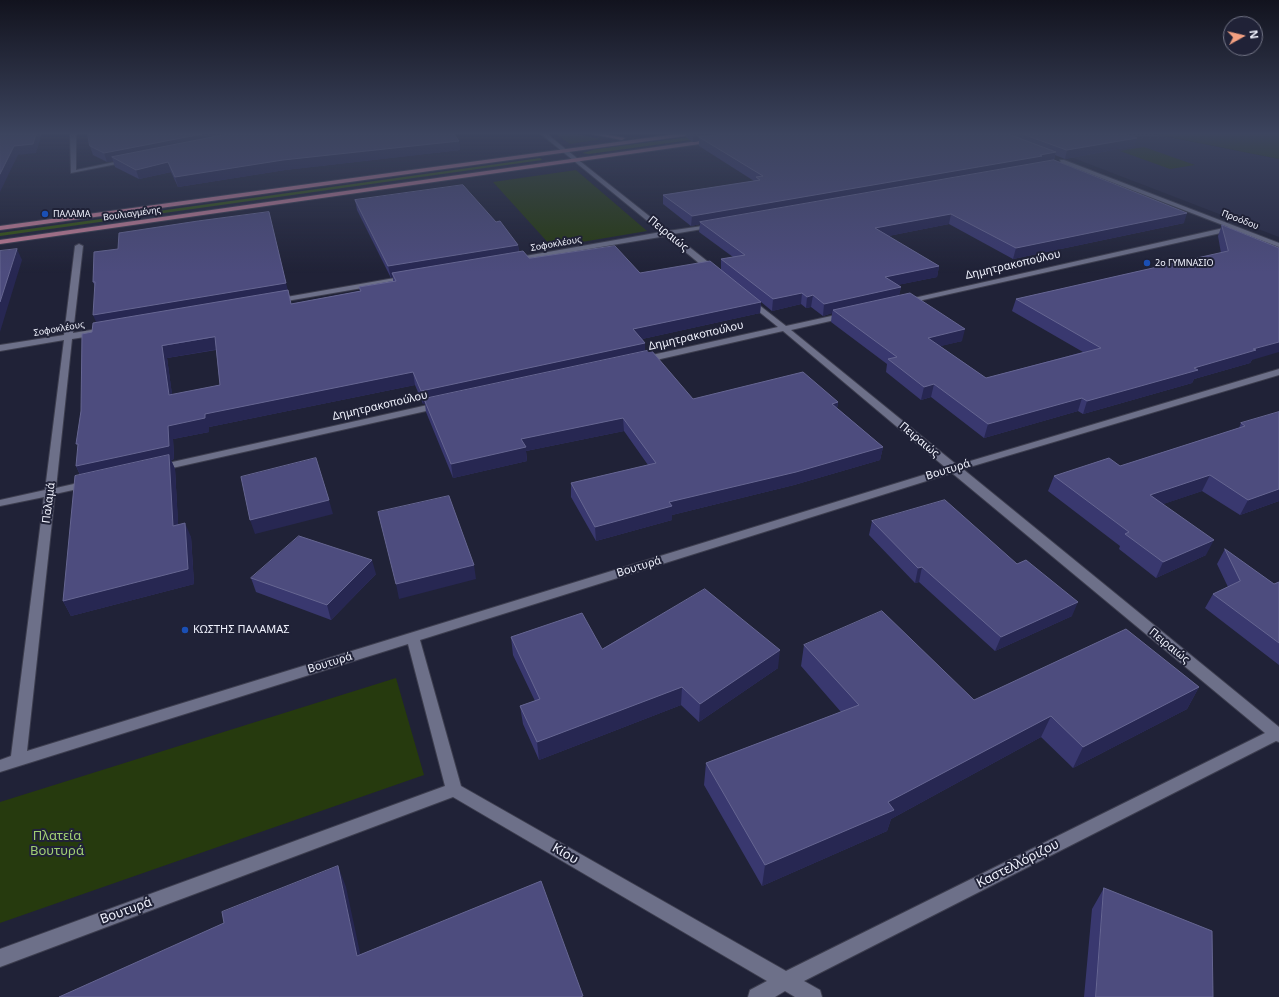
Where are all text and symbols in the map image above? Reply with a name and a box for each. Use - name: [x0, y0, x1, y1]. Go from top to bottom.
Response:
- north arrow: [1223, 16, 1263, 56]
- text: N: [1246, 29, 1262, 40]
- street label: Βουλιαγμένης: [102, 205, 162, 223]
- street label: Προόδου: [1220, 208, 1260, 232]
- marker: ΠΑΛΑΜΑ: [40, 209, 50, 219]
- place label: ΠΑΛΑΜΑ: [53, 209, 90, 219]
- street label: Πειραιώς: [645, 214, 691, 254]
- street label: Σοφοκλέους: [530, 234, 582, 254]
- street label: Δημητρακοπούλου: [964, 248, 1062, 282]
- marker: 2ο ΓΥΜΝΑΣΙΟ: [1142, 258, 1152, 268]
- place label: 2ο ΓΥΜΝΑΣΙΟ: [1155, 258, 1213, 268]
- street label: Σοφοκλέους: [33, 319, 85, 339]
- street label: Δημητρακοπούλου: [647, 319, 745, 353]
- street label: Δημητρακοπούλου: [331, 389, 429, 423]
- street label: Πειραιώς: [896, 420, 942, 460]
- street label: Βουτυρά: [924, 457, 972, 483]
- street label: Παλαμά: [40, 482, 58, 524]
- street label: Βουτυρά: [615, 554, 663, 580]
- place label: ΚΩΣΤΗΣ ΠΑΛΑΜΑΣ: [193, 623, 290, 637]
- marker: ΚΩΣΤΗΣ ΠΑΛΑΜΑΣ: [180, 625, 190, 635]
- street label: Πειραιώς: [1146, 626, 1192, 666]
- street label: Βουτυρά: [306, 650, 354, 676]
- park label: Πλατεία Βουτυρά: [30, 828, 84, 859]
- street label: Καστελλόριζου: [974, 836, 1062, 892]
- street label: Κίου: [549, 840, 581, 868]
- street label: Βουτυρά: [98, 894, 154, 928]

